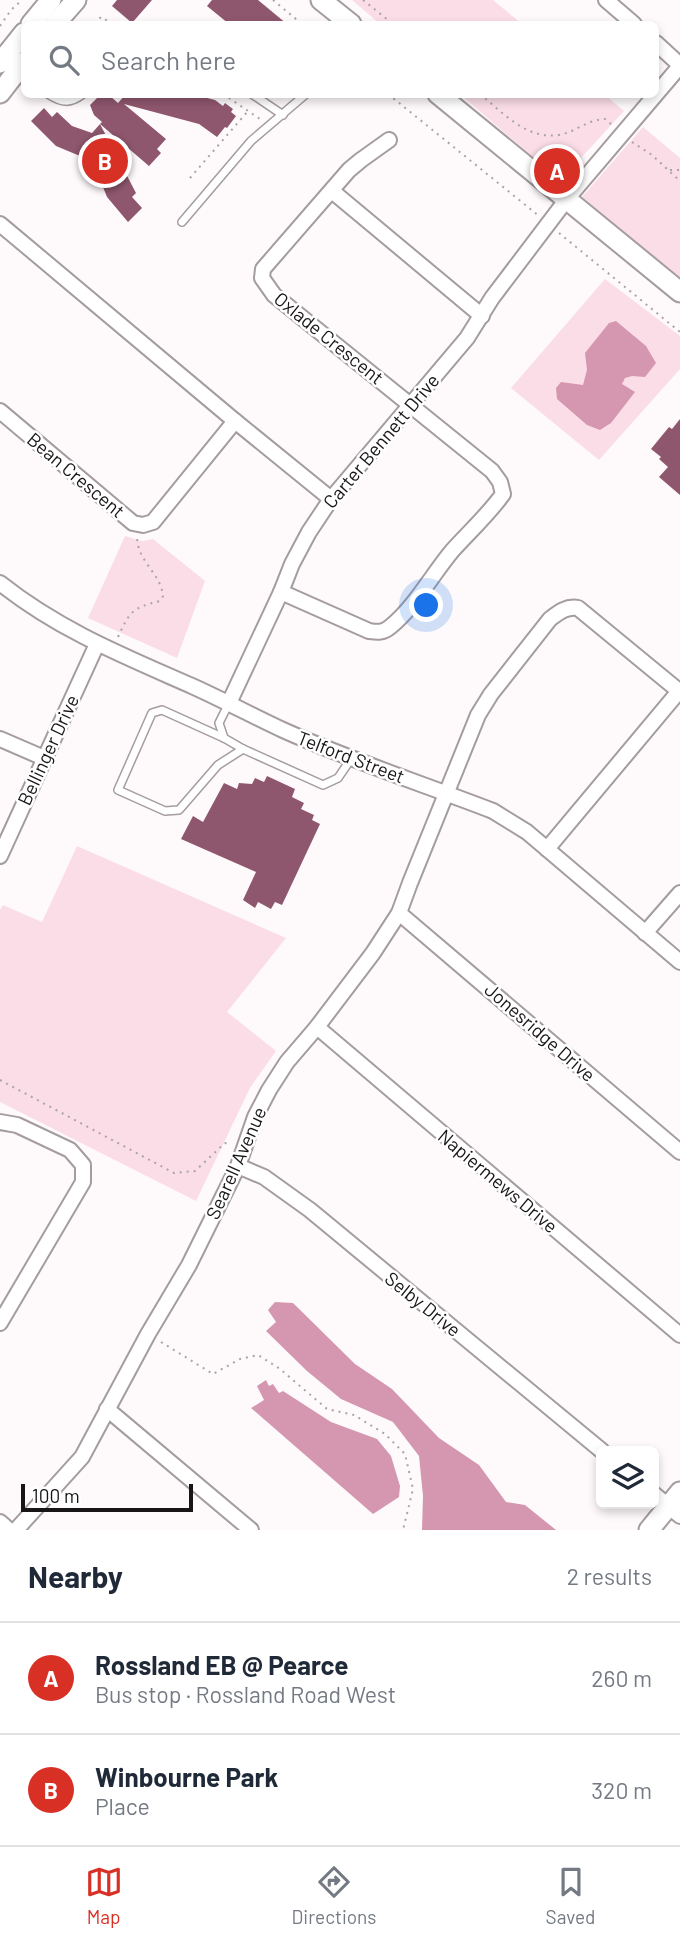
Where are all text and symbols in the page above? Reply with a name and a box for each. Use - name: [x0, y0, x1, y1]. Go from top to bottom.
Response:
- search box: [21, 21, 659, 98]
- icon: search: [45, 41, 83, 79]
- text: Search here: [101, 44, 236, 75]
- pin: B: [82, 135, 128, 187]
- pin: A: [534, 145, 580, 197]
- street label: Oxlade Crescent: [270, 287, 389, 389]
- street label: Carter Bennett Drive: [318, 369, 443, 512]
- street label: Bean Crescent: [23, 427, 130, 522]
- your location: [409, 588, 443, 622]
- street label: Bellinger Drive: [12, 691, 83, 809]
- street label: Telford Street: [294, 726, 408, 788]
- street label: Jonesridge Drive: [480, 977, 600, 1086]
- street label: Searell Avenue: [200, 1103, 271, 1223]
- street label: Napiermews Drive: [434, 1124, 563, 1237]
- street label: Selby Drive: [381, 1266, 466, 1341]
- map controls: [596, 1446, 659, 1509]
- button: layers: [596, 1446, 659, 1509]
- scale bar: [21, 1481, 192, 1513]
- text: 100 m: [32, 1484, 80, 1507]
- text: Nearby: [28, 1558, 123, 1594]
- text: 2 results: [567, 1562, 652, 1590]
- text: Rossland EB @ Pearce: [95, 1649, 349, 1680]
- text: A: [43, 1664, 59, 1692]
- text: 260 m: [591, 1664, 652, 1692]
- text: Bus stop · Rossland Road West: [95, 1680, 396, 1708]
- text: Winbourne Park: [95, 1761, 278, 1792]
- text: B: [44, 1776, 58, 1804]
- text: 320 m: [591, 1776, 652, 1804]
- text: Place: [95, 1792, 150, 1820]
- tab: Map: [85, 1863, 123, 1928]
- tab: Directions: [292, 1863, 377, 1928]
- tab: Saved: [546, 1863, 595, 1928]

